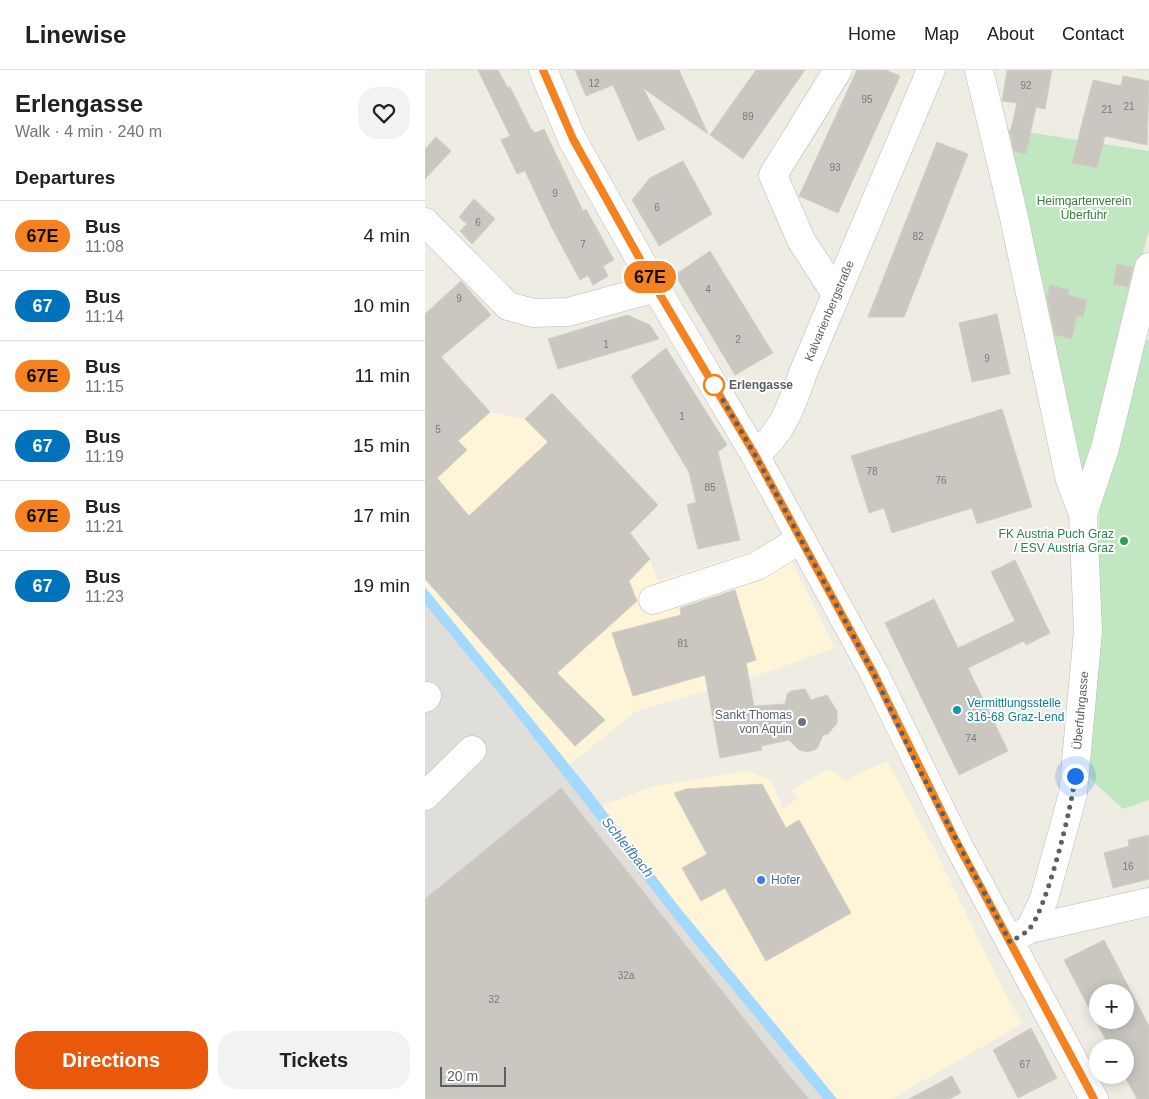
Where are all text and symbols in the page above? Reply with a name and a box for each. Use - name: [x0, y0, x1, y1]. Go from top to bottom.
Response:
- text: Linewise: [25, 21, 126, 48]
- text: Home: [848, 24, 896, 44]
- text: Map: [924, 24, 959, 44]
- text: About: [987, 24, 1034, 44]
- text: Contact: [1062, 24, 1124, 44]
- house number: 12: [588, 78, 600, 89]
- house number: 92: [1020, 80, 1032, 91]
- button: heart: [358, 87, 410, 139]
- text: Erlengasse: [15, 90, 143, 117]
- house number: 95: [861, 94, 873, 105]
- house number: 21: [1123, 101, 1135, 112]
- house number: 21: [1101, 104, 1113, 115]
- house number: 89: [742, 111, 754, 122]
- text: Walk · 4 min · 240 m: [15, 123, 162, 140]
- house number: 93: [829, 162, 841, 173]
- text: Departures: [15, 167, 115, 188]
- house number: 9: [552, 188, 558, 199]
- park label: Heimgartenverein Überfuhr: [1037, 194, 1131, 222]
- house number: 6: [654, 202, 660, 213]
- text: Bus: [85, 216, 121, 237]
- house number: 6: [475, 217, 481, 228]
- text: 4 min: [364, 225, 410, 246]
- text: 67E: [26, 226, 59, 246]
- house number: 82: [912, 231, 924, 242]
- text: 11:08: [85, 238, 124, 255]
- house number: 7: [580, 239, 586, 250]
- street label: Kalvarienbergstraße: [802, 258, 857, 363]
- line badge: 67E: [621, 261, 679, 293]
- text: 67E: [634, 267, 666, 287]
- house number: 4: [705, 284, 711, 295]
- text: Bus: [85, 286, 121, 307]
- house number: 9: [456, 293, 462, 304]
- text: 10 min: [353, 295, 410, 316]
- text: 67: [32, 296, 53, 316]
- text: 11:14: [85, 308, 124, 325]
- house number: 2: [735, 334, 741, 345]
- house number: 1: [603, 339, 609, 350]
- house number: 9: [984, 353, 990, 364]
- text: Bus: [85, 356, 121, 377]
- text: 11 min: [354, 365, 410, 386]
- text: 67E: [26, 366, 59, 386]
- marker: Erlengasse: [703, 374, 725, 396]
- text: 11:15: [85, 378, 124, 395]
- place label: Erlengasse: [729, 378, 793, 392]
- house number: 1: [679, 411, 685, 422]
- house number: 5: [435, 424, 441, 435]
- text: Bus: [85, 426, 121, 447]
- text: 15 min: [353, 435, 410, 456]
- text: 67: [32, 436, 53, 456]
- text: 11:19: [85, 448, 124, 465]
- house number: 78: [866, 466, 878, 477]
- house number: 76: [935, 475, 947, 486]
- house number: 85: [704, 482, 716, 493]
- text: Bus: [85, 496, 121, 517]
- text: 17 min: [353, 505, 410, 526]
- text: 67E: [26, 506, 59, 526]
- text: 11:21: [85, 518, 124, 535]
- place label: FK Austria Puch Graz / ESV Austria Graz: [999, 527, 1114, 555]
- marker: FK Austria Puch Graz / ESV Austria Graz: [1118, 535, 1130, 547]
- text: Bus: [85, 566, 121, 587]
- text: 19 min: [353, 575, 410, 596]
- text: 67: [32, 576, 53, 596]
- text: 11:23: [85, 588, 124, 605]
- house number: 81: [677, 638, 689, 649]
- street label: Überfuhrgasse: [1070, 670, 1091, 750]
- place label: Vermittlungsstelle 316-68 Graz-Lend: [967, 696, 1064, 724]
- marker: Vermittlungsstelle 316-68 Graz-Lend: [951, 704, 963, 716]
- place label: Sankt Thomas von Aquin: [715, 708, 792, 736]
- marker: Sankt Thomas von Aquin: [796, 716, 808, 728]
- house number: 74: [965, 733, 977, 744]
- your location: [1063, 764, 1088, 789]
- water label: Schleifbach: [599, 814, 657, 880]
- house number: 16: [1122, 861, 1134, 872]
- place label: Hofer: [771, 873, 800, 887]
- marker: Hofer: [755, 874, 767, 886]
- house number: 32a: [618, 970, 635, 981]
- map controls: [1089, 984, 1134, 1084]
- button: +: [1089, 984, 1134, 1029]
- house number: 32: [488, 994, 500, 1005]
- button: Directions: [15, 1031, 208, 1089]
- button: Tickets: [218, 1031, 410, 1089]
- button: −: [1089, 1039, 1134, 1084]
- house number: 67: [1019, 1059, 1031, 1070]
- scale bar: [440, 1064, 506, 1087]
- text: 20 m: [447, 1068, 478, 1084]

